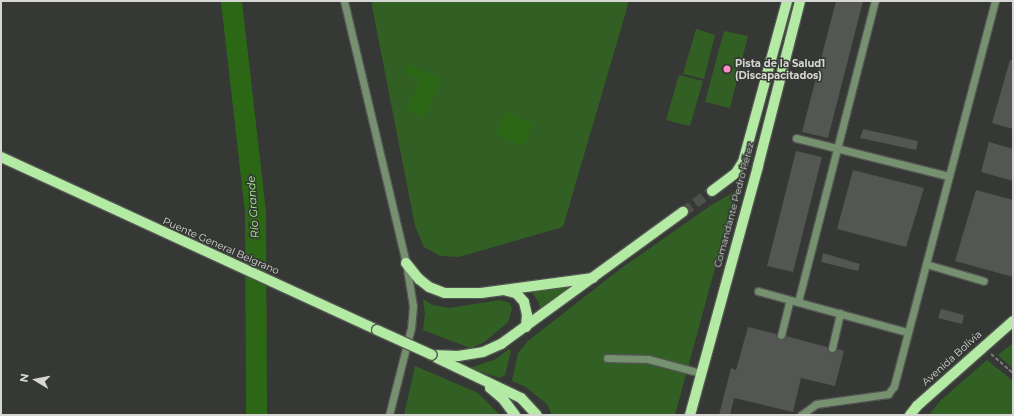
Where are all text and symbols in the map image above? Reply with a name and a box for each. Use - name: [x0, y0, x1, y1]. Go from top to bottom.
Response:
- place label: Pista de la Salud1 (Discapacitados): [735, 57, 825, 80]
- marker: Pista de la Salud1 (Discapacitados): [722, 64, 732, 74]
- street label: Comandante Pedro Pérez: [711, 141, 757, 269]
- water label: Río Grande: [244, 175, 262, 239]
- street label: Puente General Belgrano: [161, 215, 281, 277]
- street label: Avenida Bolivia: [920, 328, 984, 388]
- north arrow: [16, 360, 56, 400]
- text: N: [17, 372, 32, 384]

